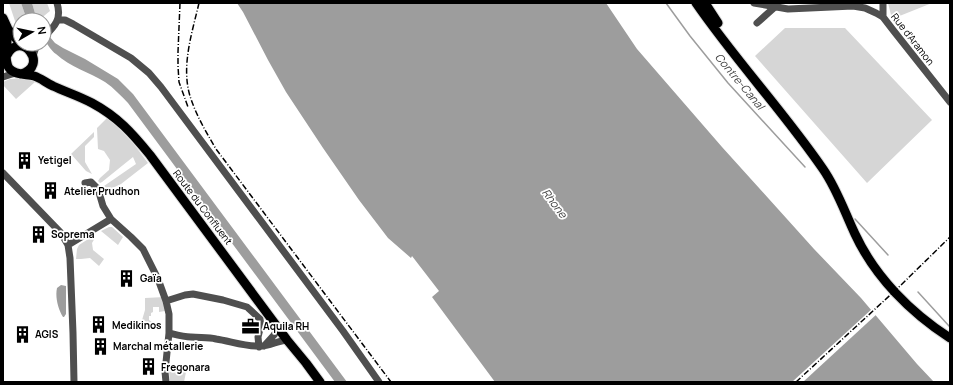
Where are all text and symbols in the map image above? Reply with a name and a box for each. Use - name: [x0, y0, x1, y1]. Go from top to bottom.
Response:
- street label: Rue d'Aramon: [888, 10, 938, 68]
- north arrow: [12, 12, 52, 52]
- text: N: [34, 25, 50, 36]
- water label: Contre-Canal: [712, 50, 769, 114]
- building icon: Yetigel: [15, 150, 35, 170]
- place label: Yetigel: [38, 153, 71, 167]
- street label: Route du Confluent: [170, 167, 236, 247]
- building icon: Atelier Prudhon: [41, 181, 61, 201]
- place label: Atelier Prudhon: [64, 184, 140, 198]
- water label: Rhone: [539, 185, 571, 221]
- building icon: Soprema: [28, 224, 48, 244]
- place label: Soprema: [51, 227, 95, 241]
- building icon: Gaïa: [117, 268, 137, 288]
- place label: Gaïa: [140, 271, 162, 285]
- building icon: Medikinos: [89, 315, 109, 335]
- office icon: Aquila RH: [240, 316, 260, 336]
- place label: Medikinos: [112, 318, 162, 332]
- place label: Aquila RH: [263, 319, 309, 333]
- building icon: AGIS: [12, 324, 32, 344]
- place label: AGIS: [35, 327, 59, 341]
- building icon: Marchal métallerie: [90, 336, 110, 356]
- place label: Marchal métallerie: [113, 339, 203, 353]
- building icon: Fregonara: [138, 357, 158, 377]
- place label: Fregonara: [161, 360, 210, 374]

